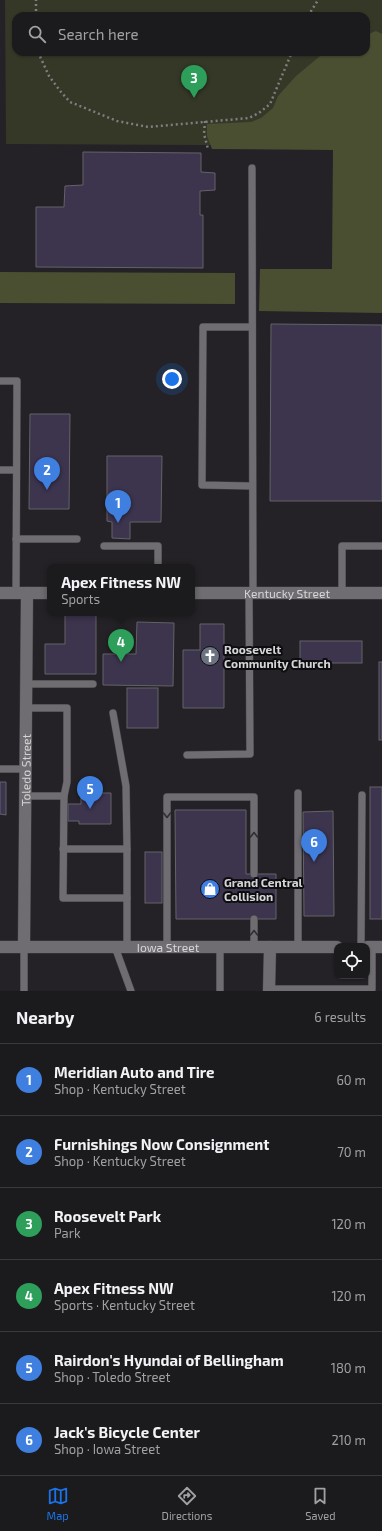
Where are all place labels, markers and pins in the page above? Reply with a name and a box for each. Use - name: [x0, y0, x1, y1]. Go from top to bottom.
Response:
- pin: 3: [181, 65, 207, 98]
- pin: 2: [34, 457, 60, 490]
- pin: 1: [105, 490, 131, 523]
- pin: 4: [108, 629, 134, 662]
- place label: Roosevelt Community Church: [224, 642, 331, 671]
- church icon: Roosevelt Community Church: [199, 645, 221, 667]
- pin: 5: [77, 776, 103, 809]
- pin: 6: [301, 829, 327, 862]
- place label: Grand Central Collision: [224, 875, 303, 903]
- shop icon: Grand Central Collision: [199, 878, 221, 900]

